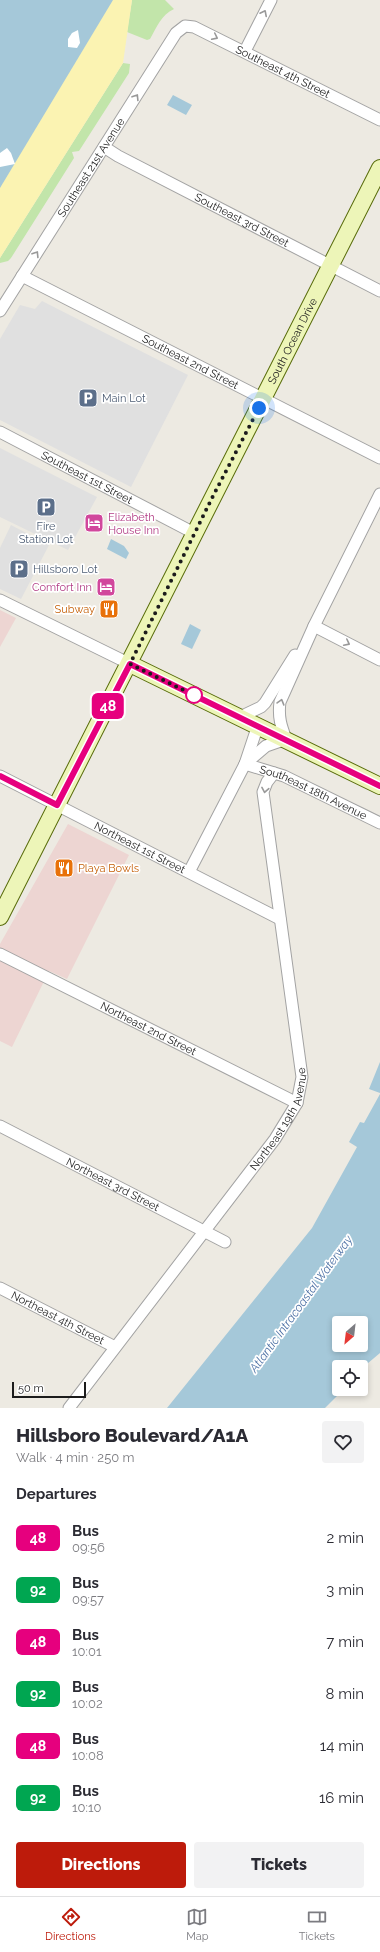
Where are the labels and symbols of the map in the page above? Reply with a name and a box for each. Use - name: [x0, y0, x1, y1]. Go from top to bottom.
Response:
- one-way arrow: [259, 10, 267, 17]
- one-way arrow: [211, 32, 219, 40]
- street label: Southeast 4th Street: [234, 43, 332, 101]
- one-way arrow: [131, 94, 138, 101]
- street label: Southeast 21st Avenue: [55, 115, 128, 220]
- street label: Southeast 3rd Street: [192, 191, 291, 250]
- one-way arrow: [31, 251, 39, 258]
- street label: South Ocean Drive: [265, 295, 320, 386]
- street label: Southeast 2nd Street: [140, 332, 241, 392]
- parking icon: Main Lot: [77, 387, 99, 409]
- place label: Main Lot: [102, 392, 146, 405]
- your location: [249, 398, 269, 418]
- street label: Southeast 1st Street: [39, 449, 135, 507]
- parking icon: Fire Station Lot: [35, 496, 57, 518]
- place label: Elizabeth House Inn: [108, 511, 159, 537]
- hotel icon: Elizabeth House Inn: [83, 512, 105, 534]
- place label: Fire Station Lot: [19, 520, 74, 546]
- parking icon: Hillsboro Lot: [8, 558, 30, 580]
- place label: Hillsboro Lot: [33, 563, 98, 576]
- hotel icon: Comfort Inn: [95, 576, 117, 598]
- place label: Comfort Inn: [32, 581, 92, 594]
- restaurant icon: Subway: [98, 598, 120, 620]
- place label: Subway: [55, 603, 95, 616]
- one-way arrow: [343, 638, 350, 645]
- unlabelled marker: [185, 686, 203, 704]
- line badge: 48: [90, 693, 126, 719]
- one-way arrow: [276, 698, 285, 705]
- street label: Southeast 18th Avenue: [258, 763, 369, 823]
- one-way arrow: [261, 786, 270, 793]
- street label: Northeast 1st Street: [92, 819, 187, 877]
- restaurant icon: Playa Bowls: [53, 857, 75, 879]
- place label: Playa Bowls: [78, 862, 139, 875]
- street label: Northeast 2nd Street: [98, 999, 199, 1059]
- street label: Northeast 19th Avenue: [247, 1066, 309, 1173]
- street label: Northeast 3rd Street: [64, 1155, 162, 1214]
- water label: Atlantic Intracoastal Waterway: [246, 1232, 356, 1376]
- street label: Northeast 4th Street: [9, 1289, 107, 1347]
- north arrow: [332, 1316, 368, 1352]
- scale bar: [12, 1380, 86, 1399]

